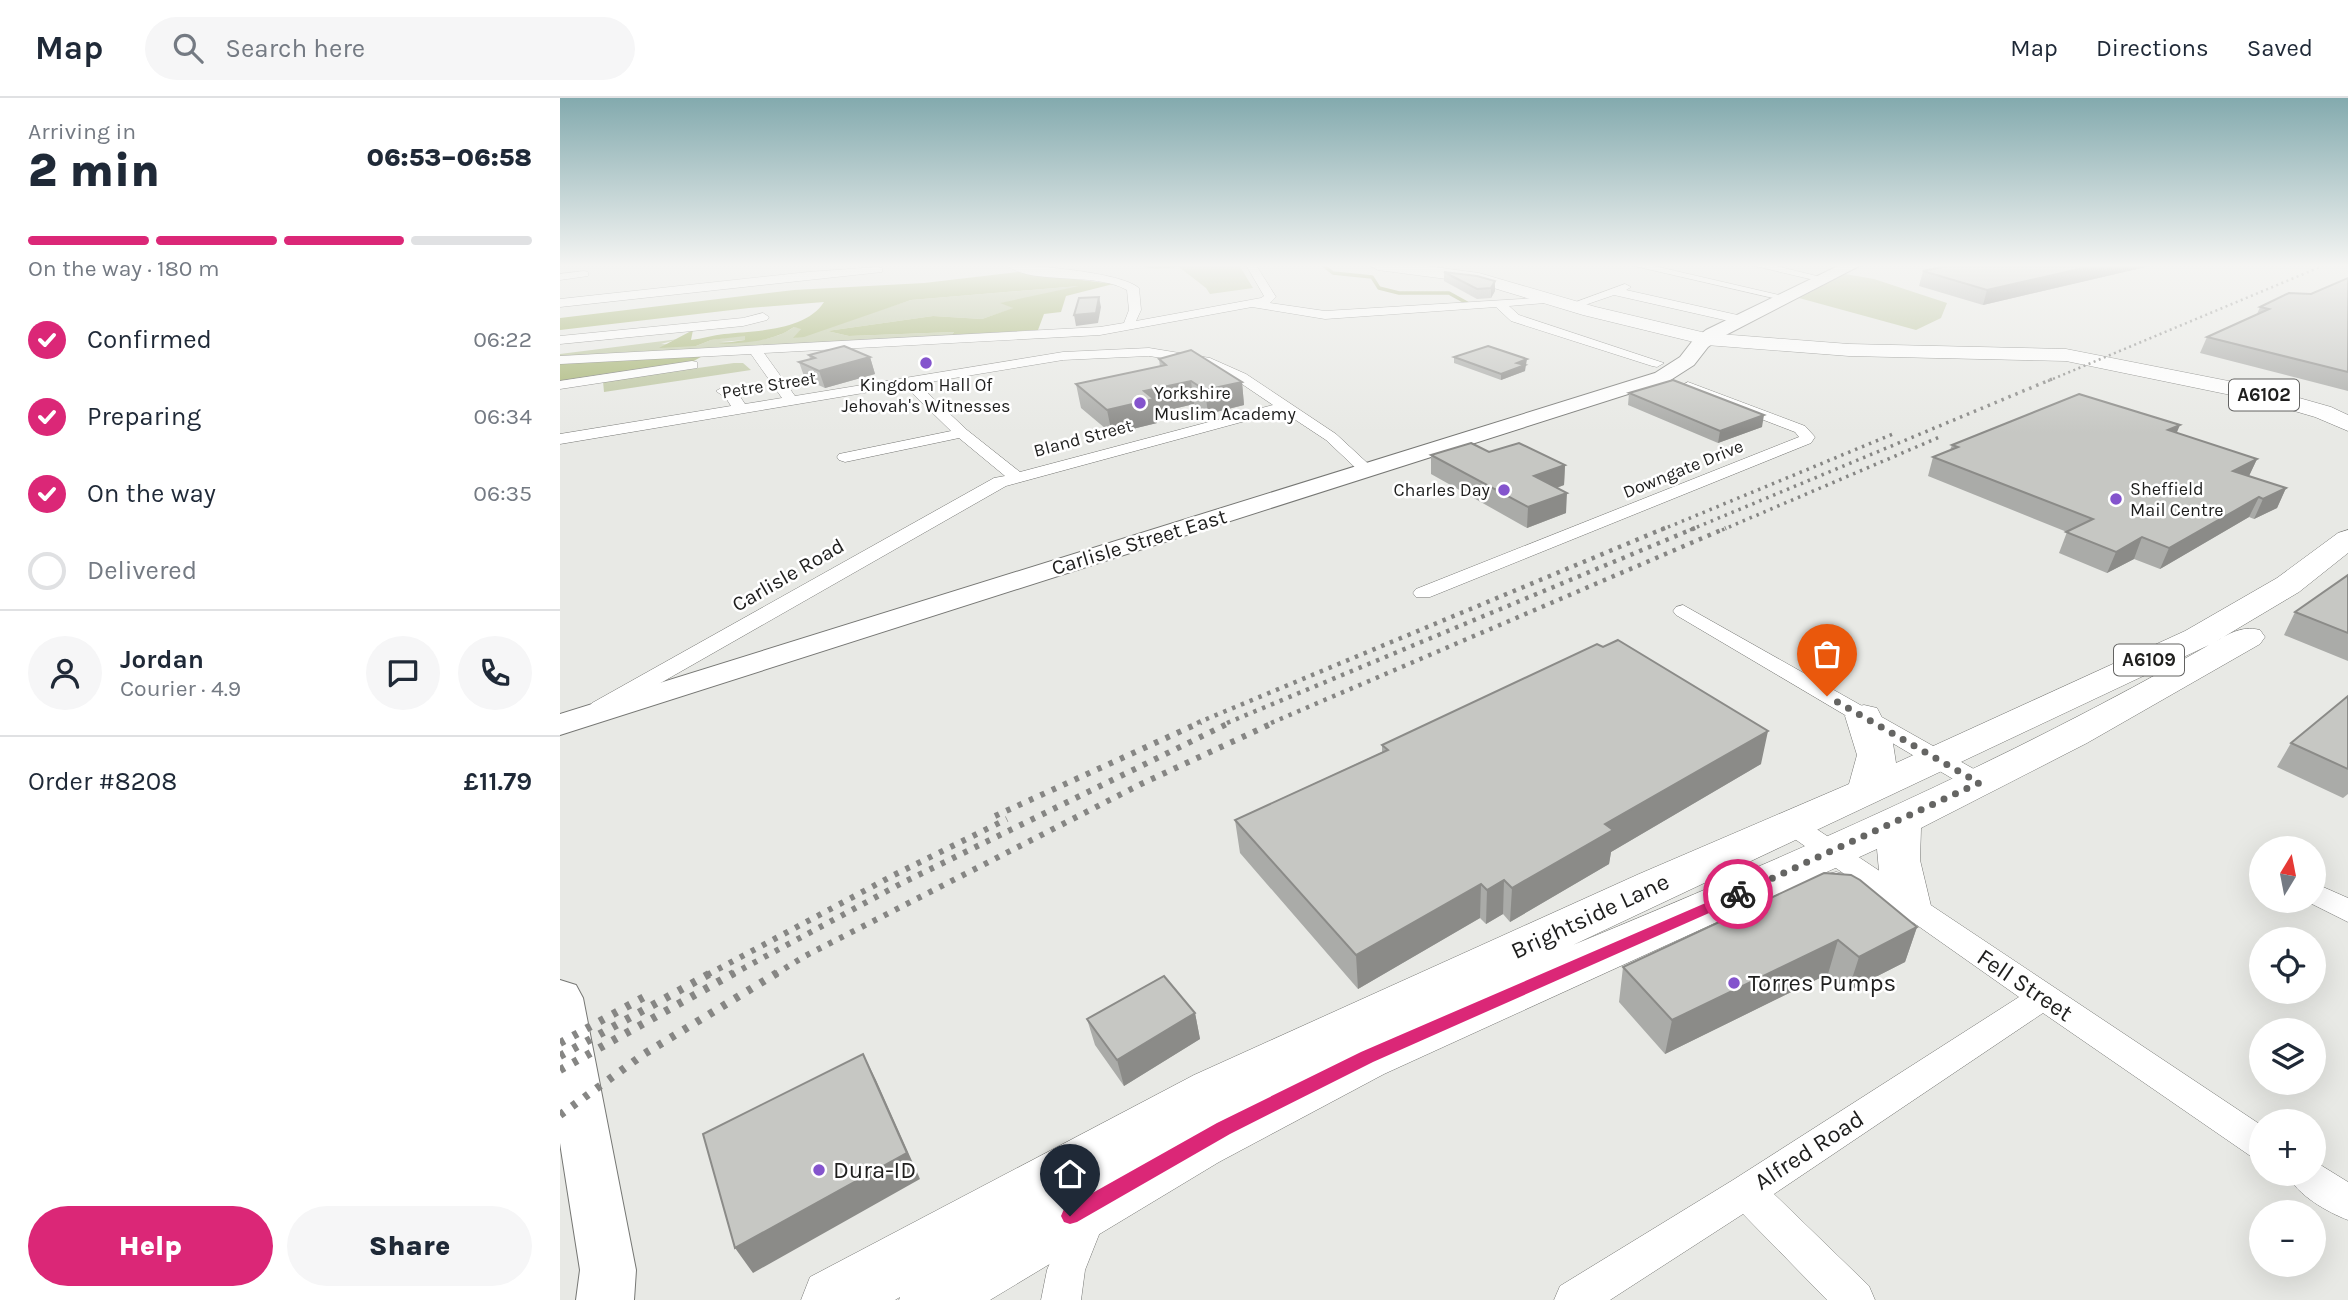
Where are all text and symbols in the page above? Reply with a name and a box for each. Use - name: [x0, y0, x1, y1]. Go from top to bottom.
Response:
- search box: [145, 17, 635, 80]
- text: Map: [35, 29, 103, 67]
- icon: search: [169, 29, 207, 67]
- text: Search here: [225, 33, 365, 64]
- text: Map: [2010, 34, 2058, 62]
- text: Directions: [2096, 34, 2209, 62]
- text: Saved: [2247, 34, 2313, 62]
- text: Arriving in: [28, 118, 136, 145]
- text: 06:53–06:58: [366, 142, 532, 173]
- text: 2 min: [28, 144, 160, 198]
- text: On the way · 180 m: [28, 255, 219, 282]
- icon: check: [28, 321, 66, 359]
- text: Confirmed: [87, 324, 212, 355]
- text: 06:22: [473, 326, 532, 353]
- marker: Kingdom Hall Of Jehovah's Witnesses: [918, 355, 934, 371]
- street label: Petre Street: [720, 367, 818, 403]
- place label: Kingdom Hall Of Jehovah's Witnesses: [841, 374, 1011, 417]
- road number: A6102: [2229, 380, 2299, 410]
- place label: Yorkshire Muslim Academy: [1154, 382, 1296, 425]
- marker: Yorkshire Muslim Academy: [1132, 395, 1148, 411]
- icon: check: [28, 398, 66, 436]
- text: Preparing: [87, 401, 201, 432]
- text: 06:34: [473, 403, 532, 430]
- street label: Bland Street: [1031, 414, 1135, 462]
- street label: Downgate Drive: [1620, 435, 1746, 503]
- icon: check: [28, 475, 66, 513]
- text: On the way: [87, 478, 216, 509]
- place label: Sheffield Mail Centre: [2130, 478, 2224, 521]
- place label: Charles Day: [1394, 479, 1491, 501]
- text: 06:35: [473, 480, 532, 507]
- marker: Charles Day: [1496, 482, 1512, 498]
- marker: Sheffield Mail Centre: [2108, 491, 2124, 507]
- street label: Carlisle Street East: [1049, 504, 1230, 580]
- street label: Carlisle Road: [728, 533, 848, 617]
- text: Delivered: [87, 555, 197, 586]
- pin: [1797, 624, 1857, 696]
- icon: bag: [1808, 635, 1846, 673]
- button: person: [28, 636, 102, 710]
- button: chat: [366, 636, 440, 710]
- button: phone: [458, 636, 532, 710]
- text: Jordan: [120, 644, 204, 675]
- road number: A6109: [2114, 645, 2184, 676]
- text: Courier · 4.9: [120, 675, 241, 702]
- text: Order #8208: [28, 766, 177, 797]
- text: £11.79: [463, 766, 532, 797]
- north arrow: [2249, 836, 2326, 914]
- map controls: [2249, 836, 2326, 1277]
- courier: [1703, 859, 1773, 929]
- street label: Brightside Lane: [1507, 867, 1673, 965]
- icon: bike: [1719, 875, 1757, 913]
- button: locate: [2249, 927, 2326, 1004]
- street label: Fell Street: [1972, 943, 2078, 1027]
- place label: Torres Pumps: [1748, 969, 1896, 997]
- marker: Torres Pumps: [1726, 975, 1742, 991]
- button: layers: [2249, 1018, 2326, 1095]
- street label: Alfred Road: [1749, 1104, 1869, 1196]
- button: +: [2249, 1109, 2326, 1186]
- pin: [1040, 1144, 1100, 1216]
- icon: home: [1051, 1155, 1089, 1193]
- place label: Dura-ID: [833, 1156, 916, 1184]
- marker: Dura-ID: [811, 1162, 827, 1178]
- button: −: [2249, 1200, 2326, 1277]
- button: Help: [28, 1206, 273, 1286]
- button: Share: [287, 1206, 532, 1286]

